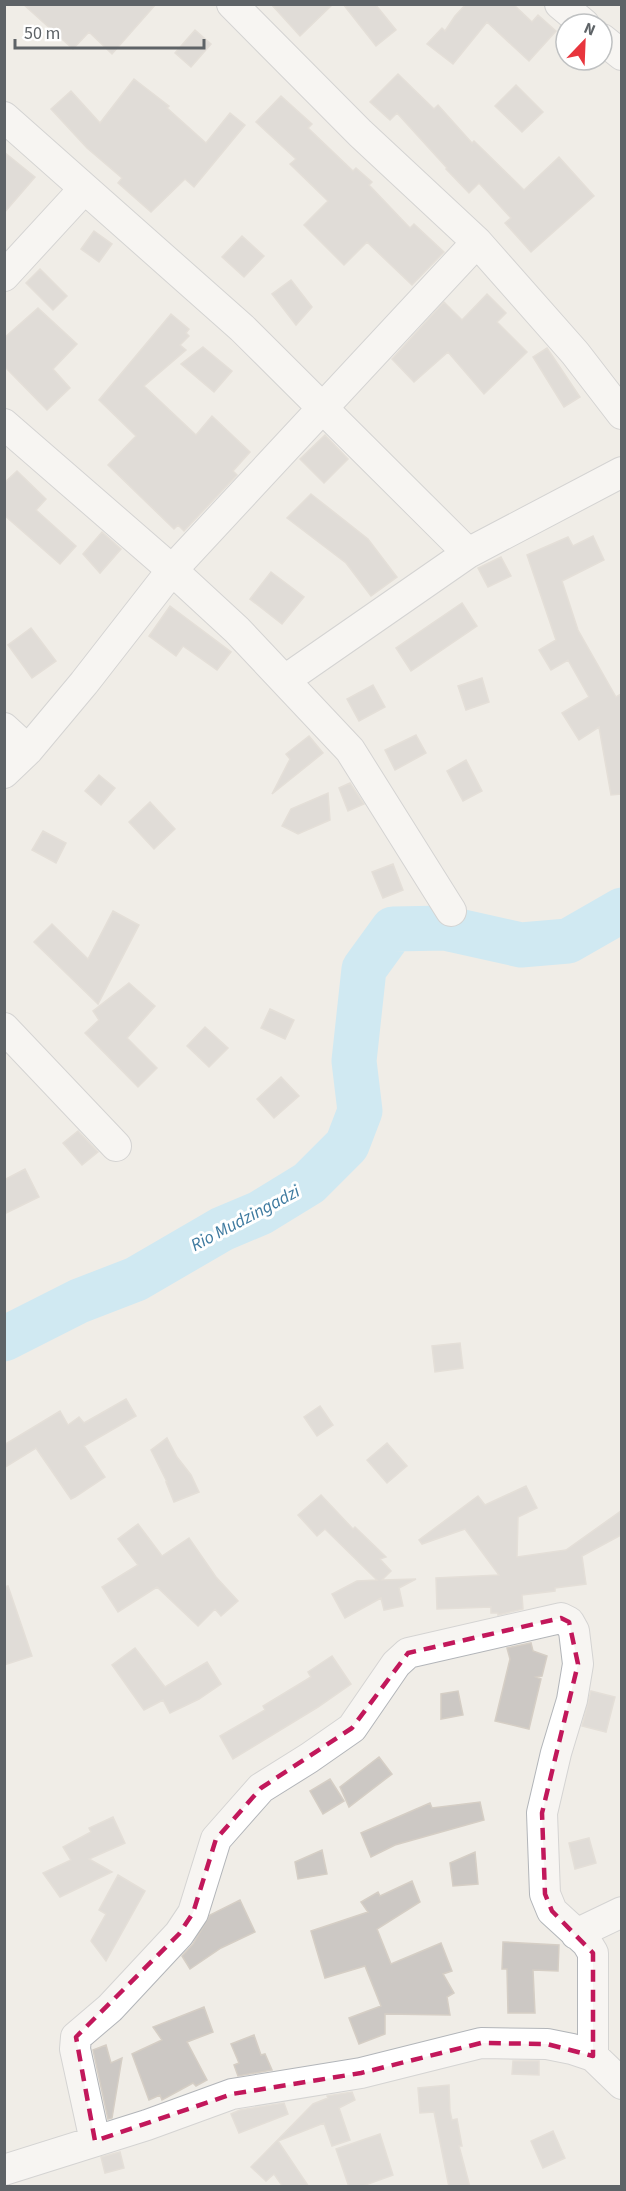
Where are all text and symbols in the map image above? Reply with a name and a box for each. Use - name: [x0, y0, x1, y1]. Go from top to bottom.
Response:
- scale bar: [15, 12, 204, 50]
- north arrow: [554, 12, 614, 72]
- text: N: [580, 17, 599, 41]
- text: 50 m: [24, 21, 60, 46]
- water label: Rio Mudzingadzi: [186, 1179, 305, 1258]

